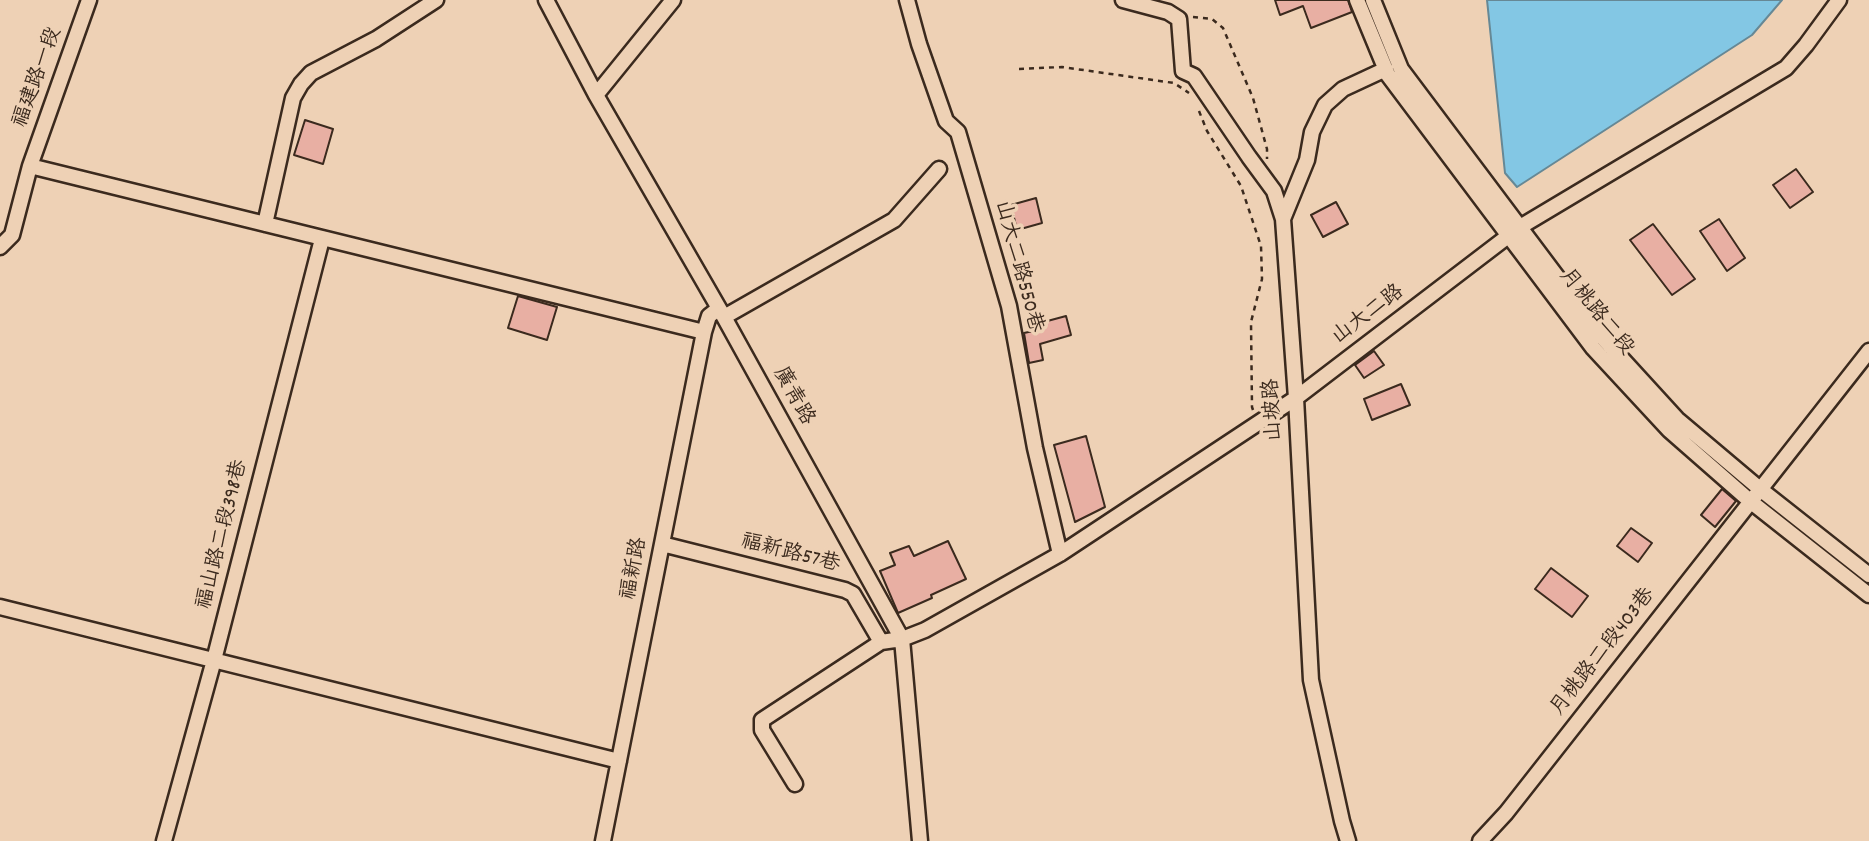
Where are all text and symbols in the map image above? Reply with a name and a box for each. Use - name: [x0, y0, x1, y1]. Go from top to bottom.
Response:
- street label: 福建路一段: [9, 24, 69, 132]
- street label: 山大二路550巷: [987, 198, 1047, 336]
- street label: 月桃路二段: [1552, 264, 1638, 362]
- street label: 山大二路: [1328, 281, 1410, 351]
- street label: 廣青路: [766, 363, 818, 431]
- street label: 山坡路: [1261, 378, 1289, 442]
- street label: 福山路二段398巷: [193, 458, 255, 612]
- street label: 福新路57巷: [738, 530, 842, 580]
- street label: 福新路: [618, 536, 654, 602]
- street label: 月桃路二段403巷: [1546, 584, 1662, 722]

